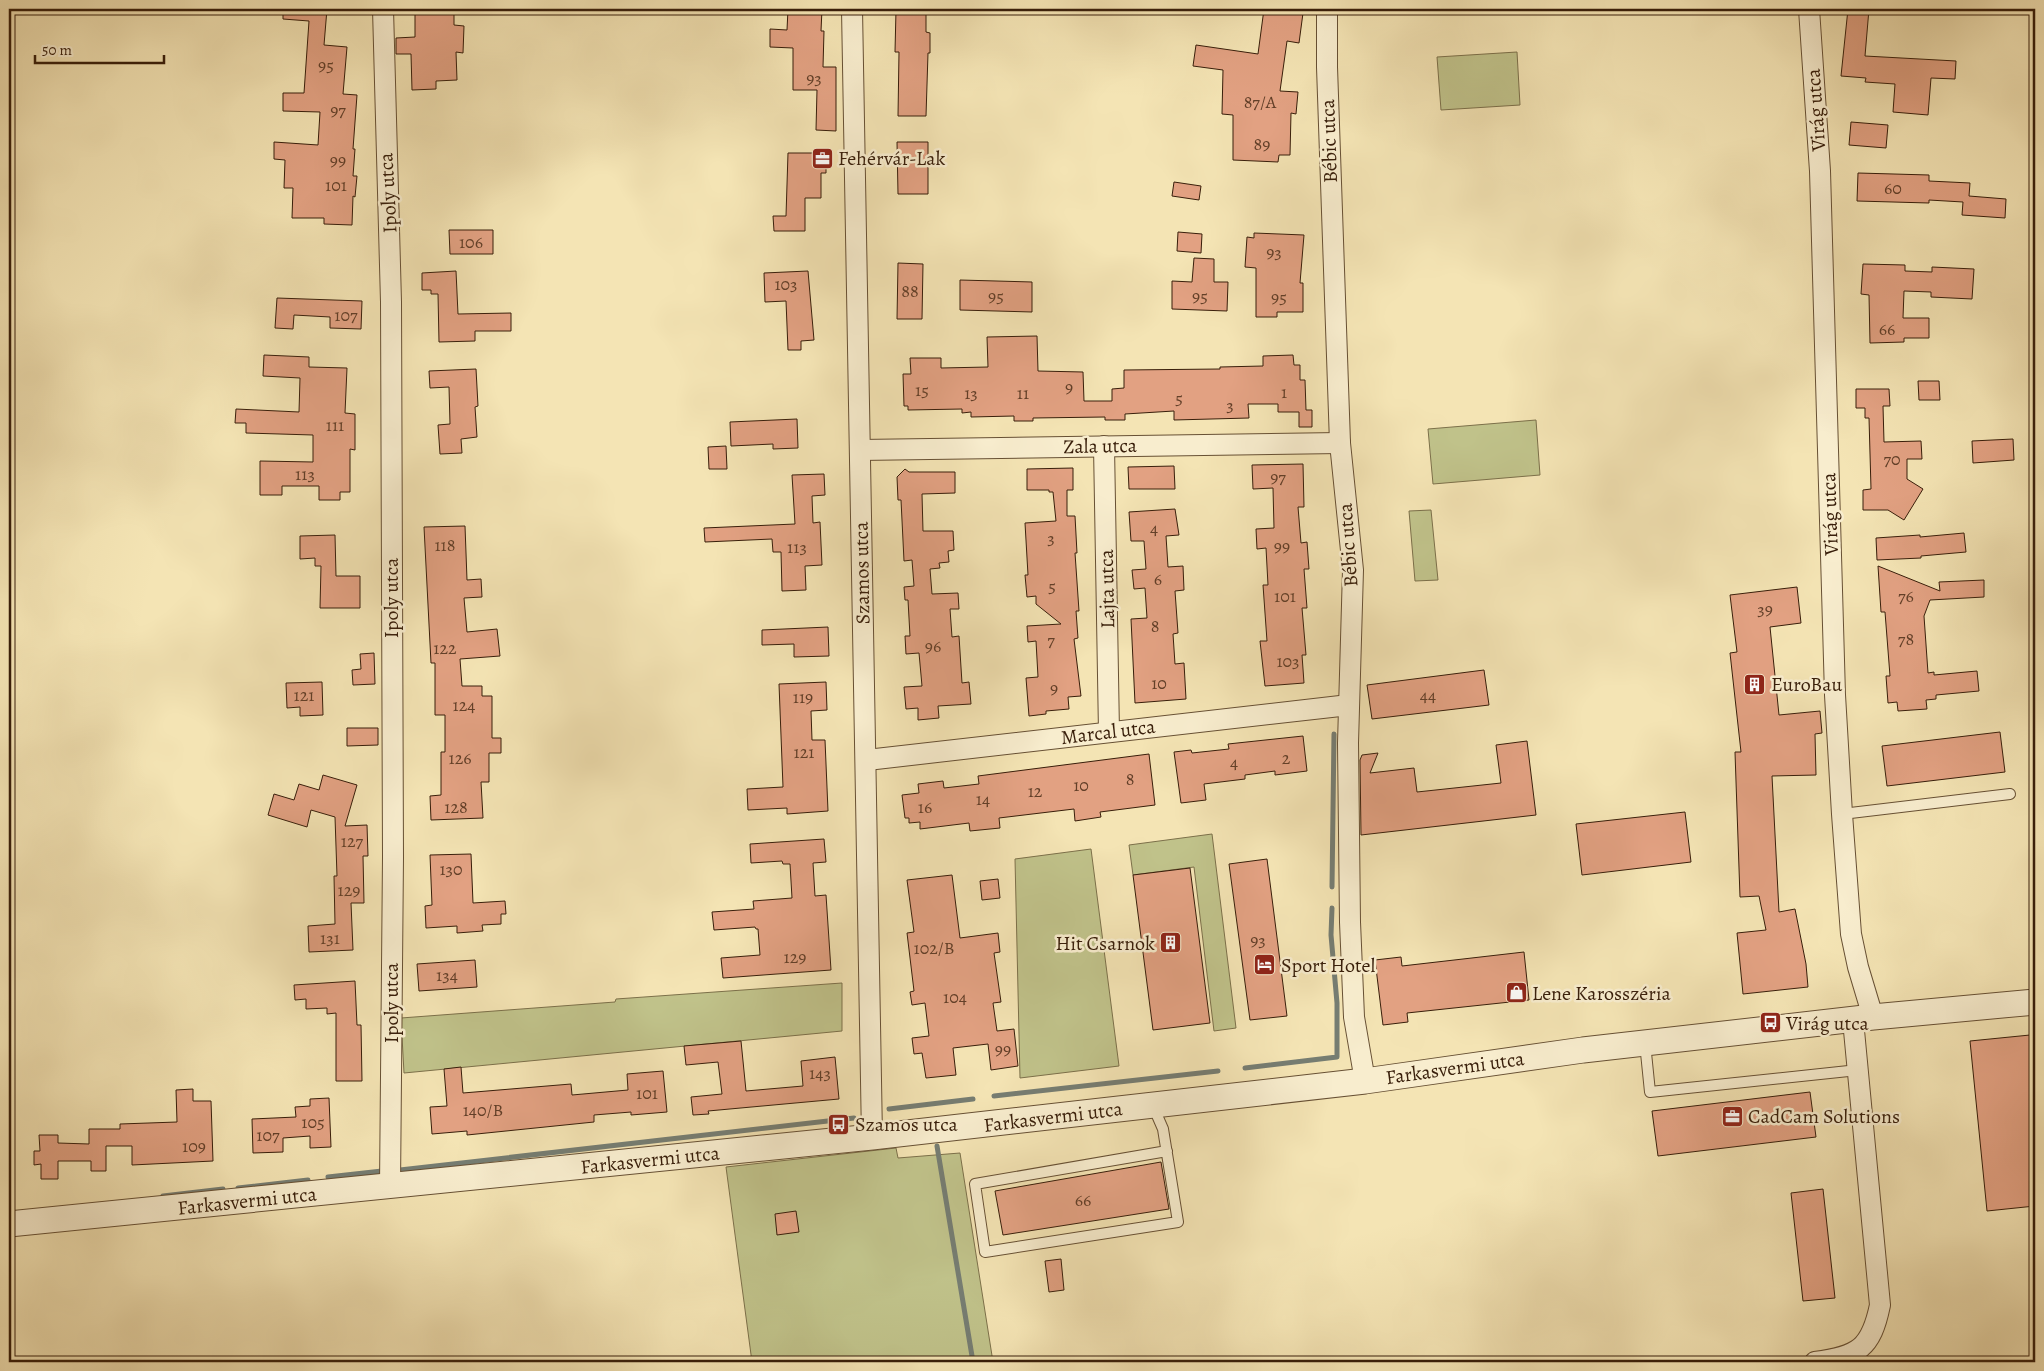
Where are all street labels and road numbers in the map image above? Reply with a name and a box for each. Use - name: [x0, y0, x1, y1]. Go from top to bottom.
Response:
- street label: Virág utca: [1800, 67, 1832, 153]
- street label: Bébic utca: [1314, 98, 1344, 183]
- street label: Ipoly utca: [372, 151, 404, 234]
- street label: Zala utca: [1063, 432, 1138, 460]
- street label: Virág utca: [1815, 471, 1845, 557]
- street label: Bébic utca: [1332, 502, 1364, 588]
- street label: Szamos utca: [848, 521, 876, 625]
- street label: Lajta utca: [1093, 548, 1121, 629]
- street label: Ipoly utca: [378, 557, 405, 638]
- street label: Marcal utca: [1059, 713, 1157, 751]
- street label: Ipoly utca: [378, 962, 405, 1043]
- street label: Farkasvermi utca: [1384, 1045, 1527, 1091]
- street label: Farkasvermi utca: [982, 1095, 1125, 1139]
- street label: Farkasvermi utca: [579, 1139, 722, 1181]
- street label: Farkasvermi utca: [176, 1180, 319, 1222]

